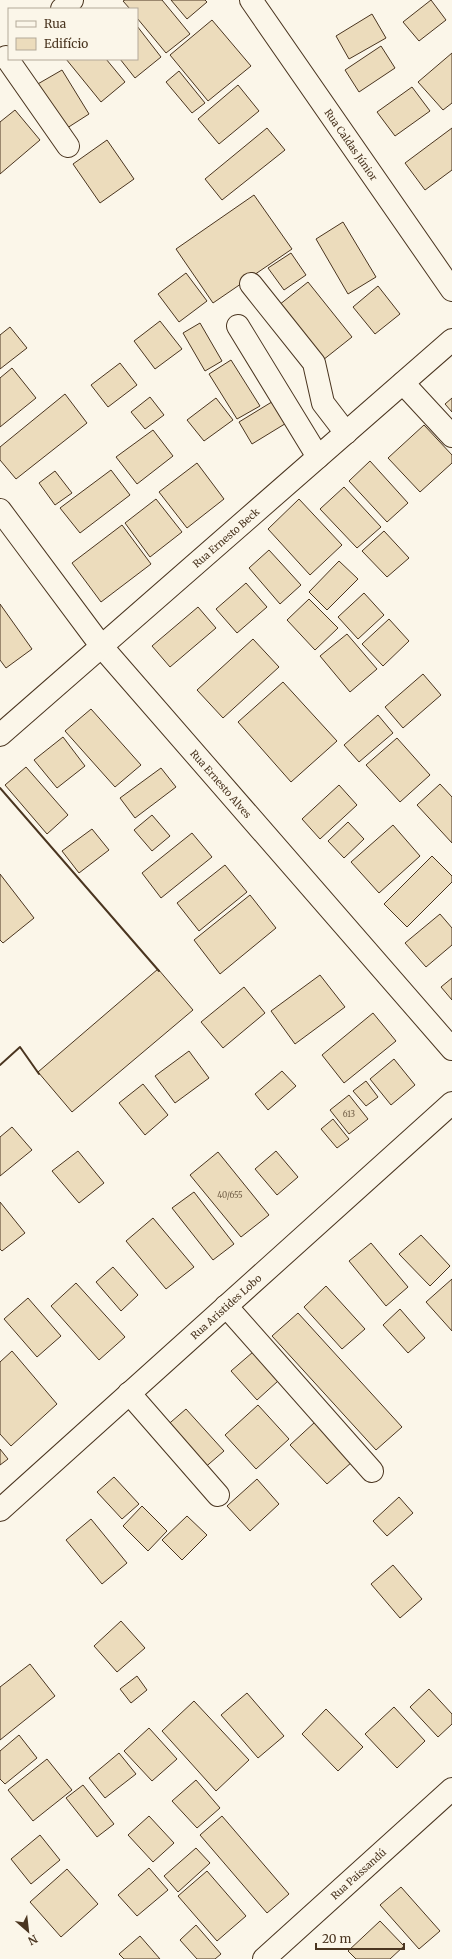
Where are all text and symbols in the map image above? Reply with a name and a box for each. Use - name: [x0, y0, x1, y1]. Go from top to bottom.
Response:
- legend: [8, 8, 138, 60]
- text: Rua: [44, 16, 67, 31]
- text: Edifício: [44, 36, 88, 51]
- street label: Rua Caldas Júnior: [321, 106, 381, 184]
- street label: Rua Ernesto Beck: [190, 505, 263, 571]
- street label: Rua Ernesto Alves: [187, 747, 254, 821]
- house number: 613: [343, 1109, 356, 1119]
- house number: 40/655: [217, 1190, 243, 1200]
- street label: Rua Aristides Lobo: [188, 1272, 264, 1342]
- street label: Rua Paissandú: [328, 1846, 389, 1903]
- north arrow: [8, 1911, 48, 1951]
- scale bar: [316, 1925, 404, 1951]
- text: 20 m: [322, 1931, 351, 1946]
- text: N: [25, 1932, 40, 1948]

